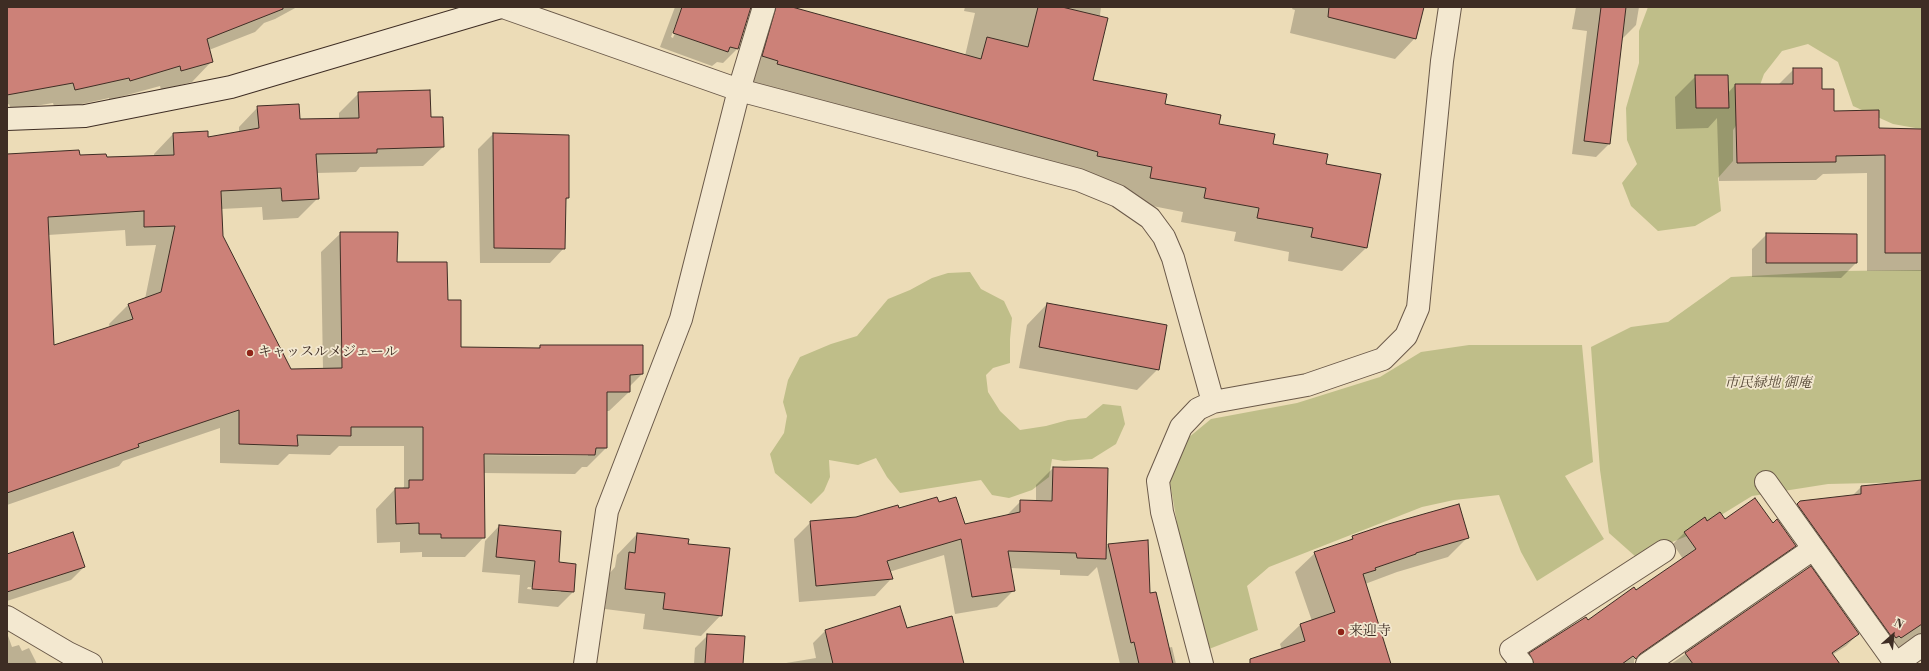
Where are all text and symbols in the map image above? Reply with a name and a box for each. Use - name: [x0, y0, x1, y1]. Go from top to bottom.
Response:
- place label: キャッスルメジェール: [258, 345, 398, 361]
- marker: キャッスルメジェール: [245, 348, 255, 358]
- park label: 市民緑地 御庵: [1725, 376, 1811, 392]
- north arrow: [1873, 615, 1913, 655]
- text: N: [1891, 616, 1905, 633]
- place label: 来迎寺: [1349, 624, 1391, 640]
- marker: 来迎寺: [1336, 627, 1346, 637]

